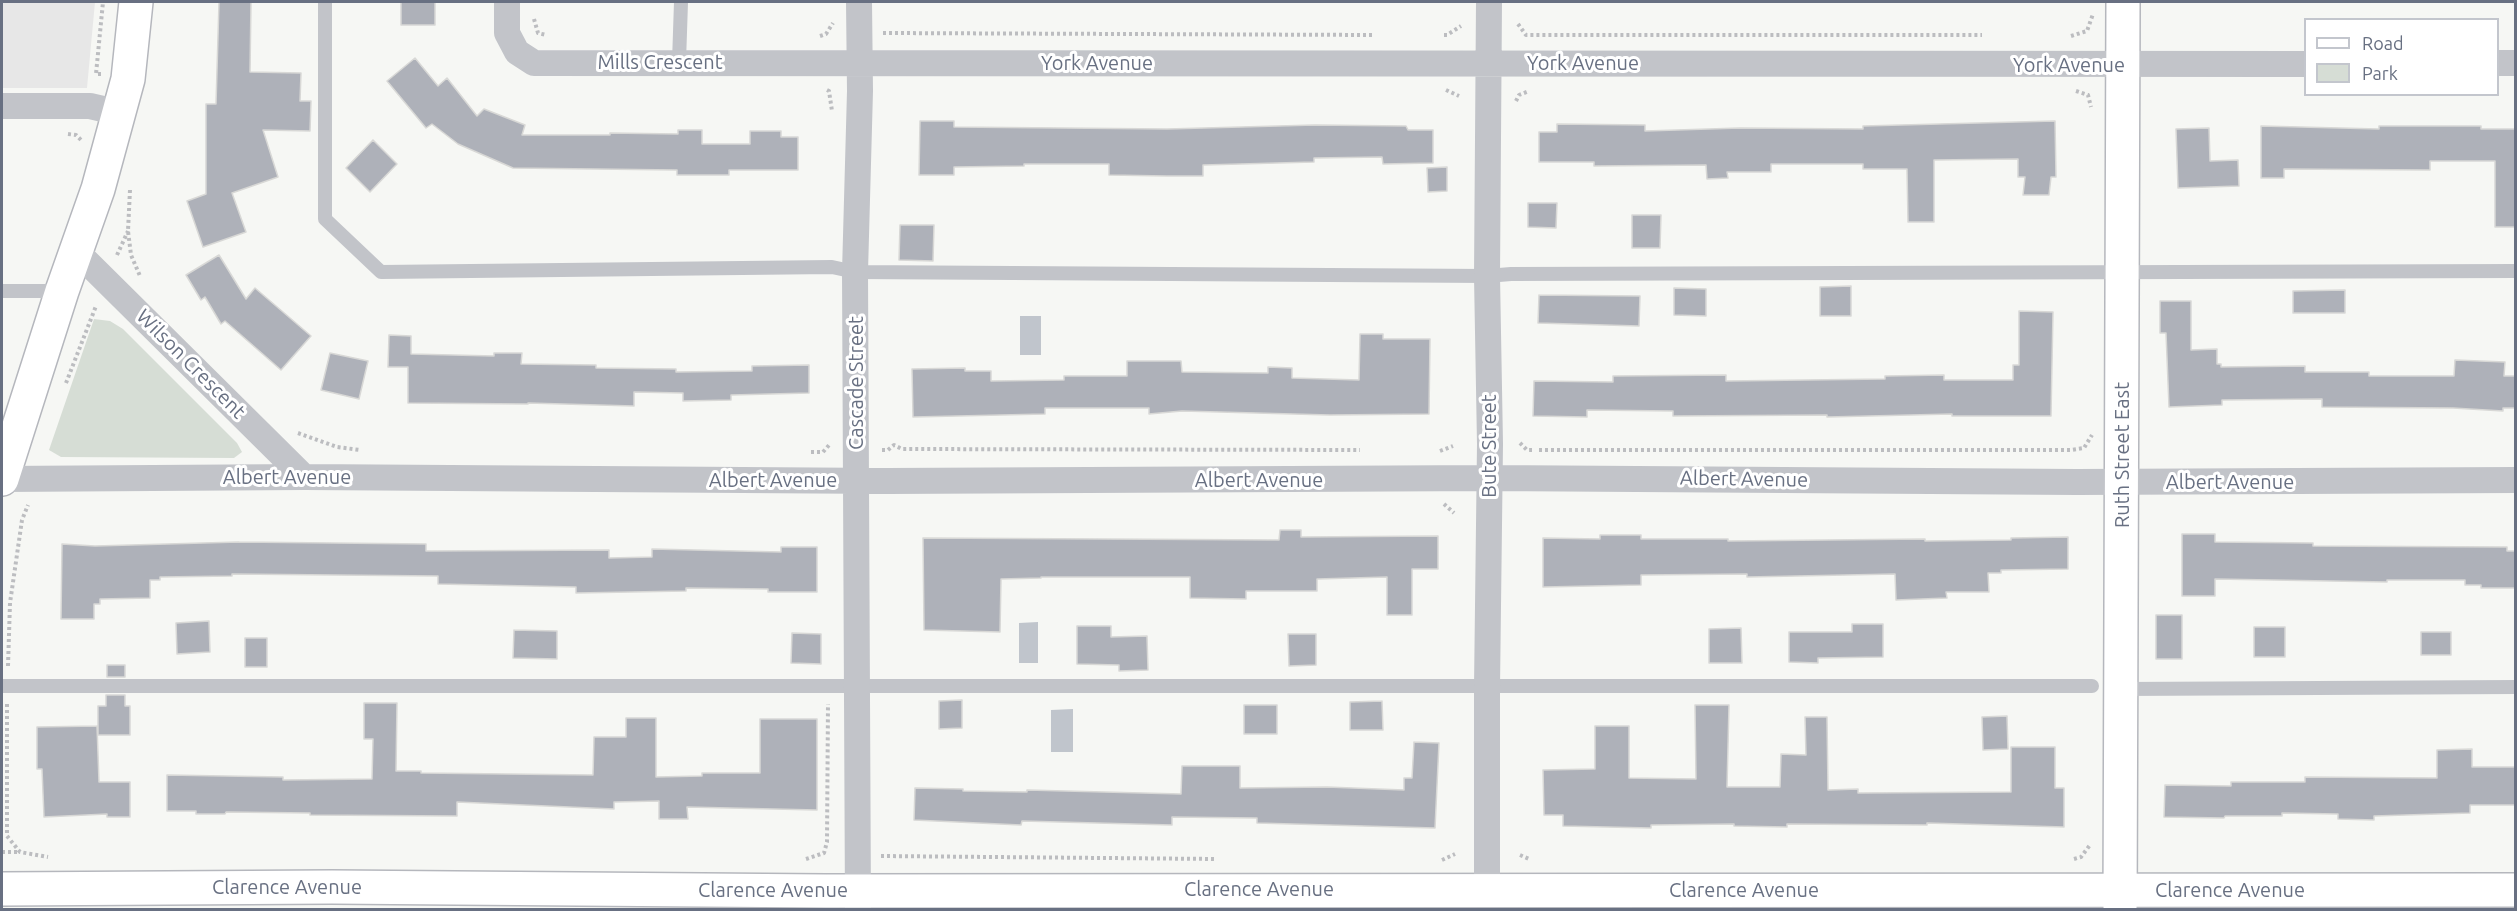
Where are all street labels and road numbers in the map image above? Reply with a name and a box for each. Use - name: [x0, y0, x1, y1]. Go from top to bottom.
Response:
- street label: Mills Crescent: [597, 50, 723, 74]
- street label: York Avenue: [1041, 51, 1153, 75]
- street label: York Avenue: [1527, 51, 1639, 75]
- street label: York Avenue: [2013, 53, 2125, 77]
- street label: Wilson Crescent: [131, 304, 251, 424]
- street label: Cascade Street: [844, 316, 868, 450]
- street label: Ruth Street East: [2110, 382, 2134, 528]
- street label: Bute Street: [1477, 394, 1501, 498]
- street label: Albert Avenue: [223, 465, 351, 489]
- street label: Albert Avenue: [1680, 466, 1808, 492]
- street label: Albert Avenue: [709, 468, 837, 492]
- street label: Albert Avenue: [1195, 468, 1323, 492]
- street label: Albert Avenue: [2166, 470, 2294, 494]
- street label: Clarence Avenue: [212, 875, 362, 899]
- street label: Clarence Avenue: [1184, 877, 1334, 901]
- street label: Clarence Avenue: [698, 878, 848, 902]
- street label: Clarence Avenue: [1669, 878, 1819, 902]
- street label: Clarence Avenue: [2155, 878, 2305, 902]

